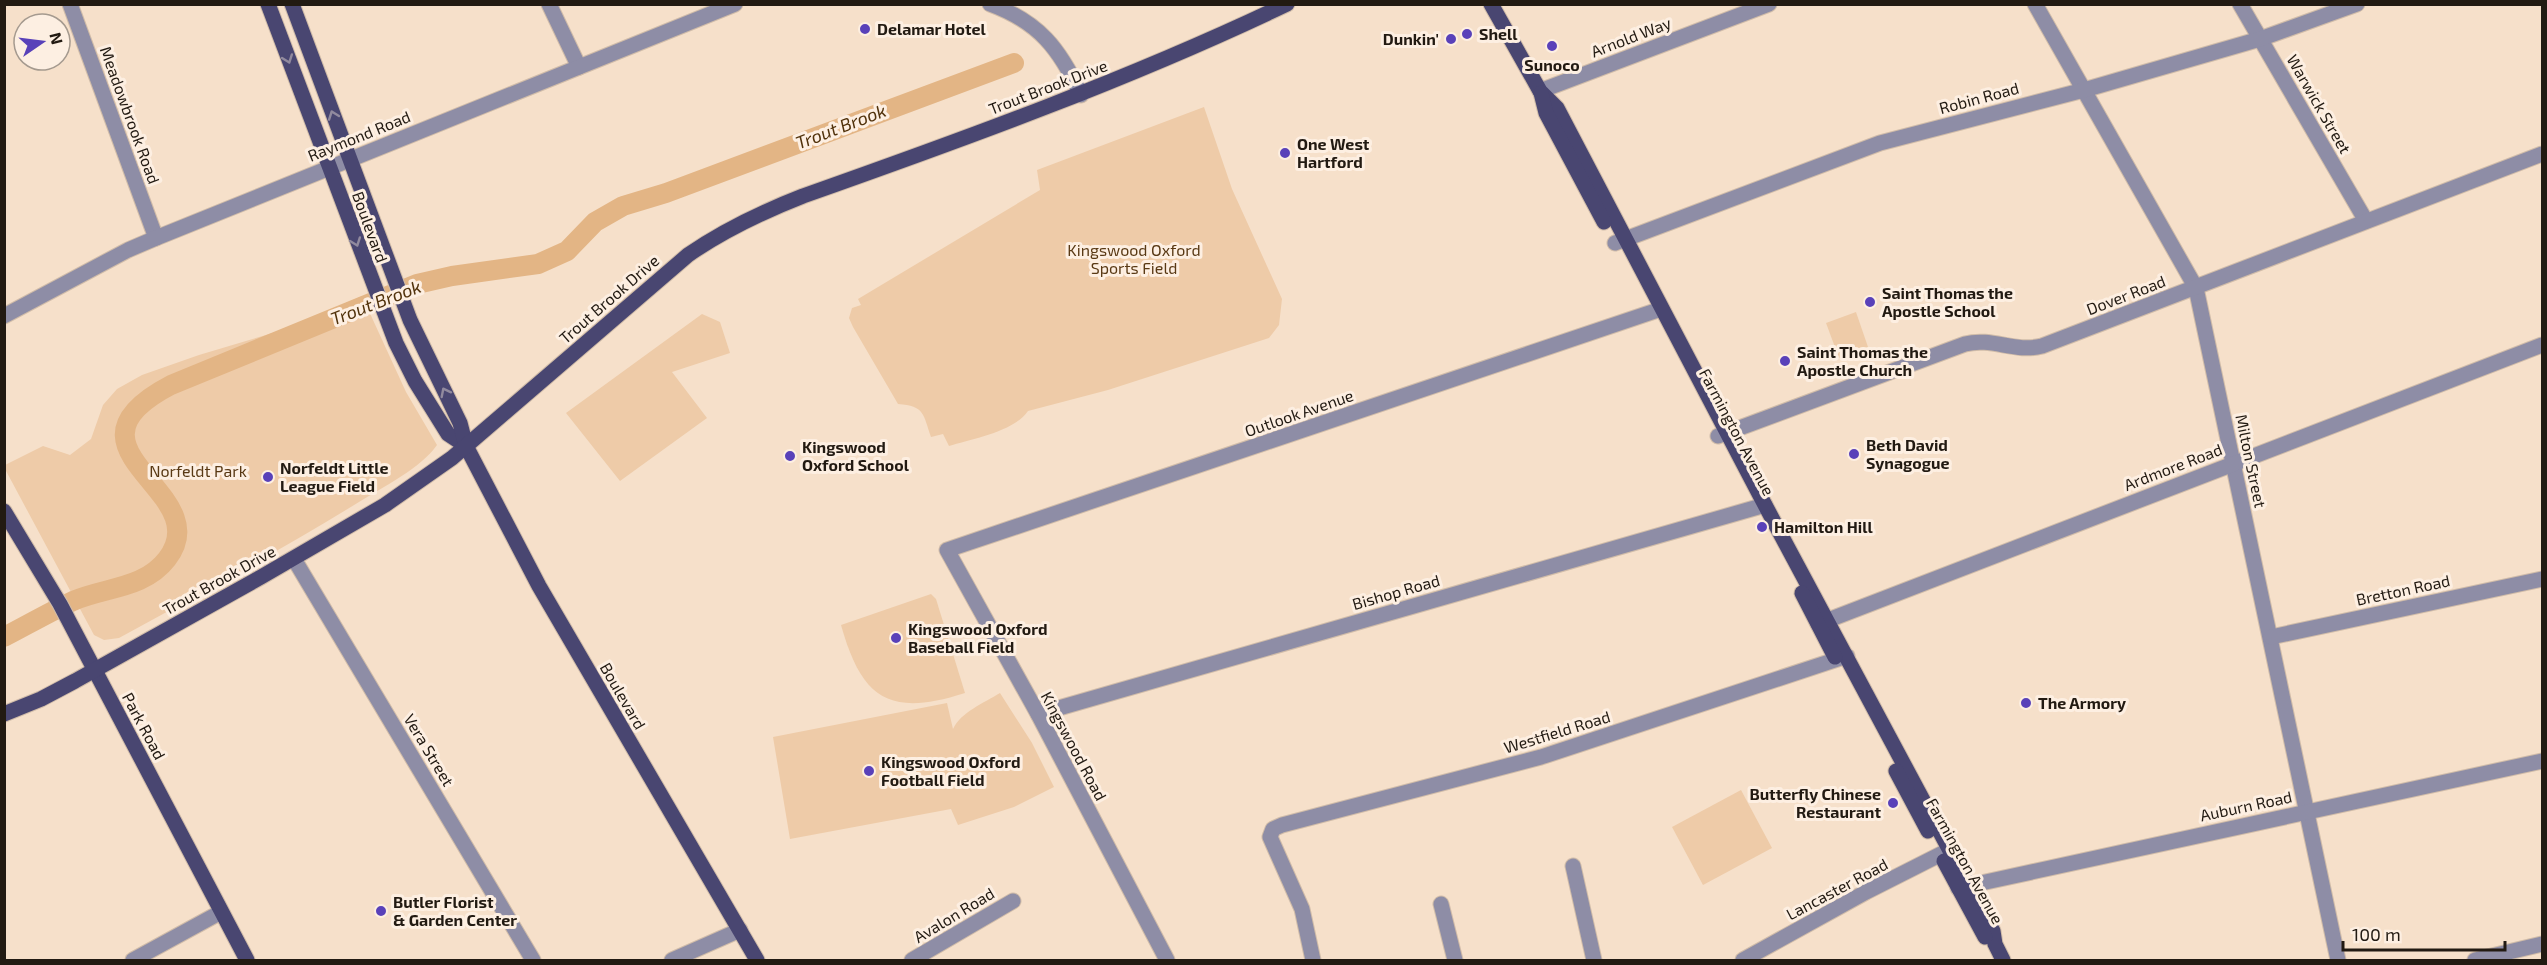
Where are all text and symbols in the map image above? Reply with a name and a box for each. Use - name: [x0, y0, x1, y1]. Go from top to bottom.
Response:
- north arrow: [12, 12, 72, 72]
- street label: Arnold Way: [1588, 12, 1674, 61]
- place label: Delamar Hotel: [877, 19, 987, 38]
- marker: Delamar Hotel: [858, 22, 872, 36]
- place label: Shell: [1479, 24, 1518, 43]
- marker: Shell: [1460, 27, 1474, 41]
- place label: Dunkin': [1383, 29, 1439, 48]
- text: N: [46, 30, 68, 46]
- marker: Dunkin': [1444, 32, 1458, 46]
- marker: Sunoco: [1545, 39, 1559, 53]
- street label: Meadowbrook Road: [97, 44, 164, 186]
- street label: Warwick Street: [2283, 51, 2355, 157]
- one-way arrow: [281, 53, 294, 64]
- street label: Trout Brook Drive: [986, 55, 1110, 118]
- place label: Sunoco: [1524, 55, 1580, 74]
- street label: Robin Road: [1937, 78, 2021, 117]
- water label: Trout Brook: [792, 99, 889, 153]
- street label: Raymond Road: [305, 106, 413, 165]
- one-way arrow: [327, 110, 340, 121]
- place label: One West Hartford: [1297, 134, 1370, 171]
- marker: One West Hartford: [1278, 146, 1292, 160]
- street label: Boulevard: [349, 189, 392, 265]
- one-way arrow: [349, 236, 362, 247]
- park label: Kingswood Oxford Sports Field: [1067, 240, 1201, 277]
- street label: Trout Brook Drive: [555, 250, 662, 347]
- street label: Dover Road: [2084, 271, 2168, 318]
- water label: Trout Brook: [327, 275, 424, 329]
- place label: Saint Thomas the Apostle School: [1882, 283, 2013, 320]
- marker: Saint Thomas the Apostle School: [1863, 295, 1877, 309]
- place label: Saint Thomas the Apostle Church: [1797, 342, 1928, 379]
- marker: Saint Thomas the Apostle Church: [1778, 354, 1792, 368]
- street label: Farmington Avenue: [1696, 365, 1779, 498]
- street label: Outlook Avenue: [1242, 385, 1356, 440]
- one-way arrow: [440, 387, 452, 398]
- street label: Milton Street: [2232, 412, 2271, 509]
- place label: Beth David Synagogue: [1866, 435, 1950, 473]
- place label: Kingswood Oxford School: [802, 437, 910, 474]
- street label: Ardmore Road: [2121, 439, 2225, 494]
- marker: Beth David Synagogue: [1847, 447, 1861, 461]
- marker: Kingswood Oxford School: [783, 449, 797, 463]
- place label: Norfeldt Little League Field: [280, 458, 388, 495]
- park label: Norfeldt Park: [149, 461, 247, 480]
- marker: Norfeldt Little League Field: [261, 470, 275, 484]
- place label: Hamilton Hill: [1774, 517, 1874, 536]
- marker: Hamilton Hill: [1755, 520, 1769, 534]
- street label: Trout Brook Drive: [159, 541, 278, 618]
- street label: Bishop Road: [1350, 570, 1442, 613]
- street label: Bretton Road: [2354, 570, 2452, 609]
- place label: Kingswood Oxford Baseball Field: [908, 619, 1048, 656]
- marker: Kingswood Oxford Baseball Field: [889, 631, 903, 645]
- street label: Boulevard: [597, 659, 650, 733]
- street label: Kingswood Road: [1038, 688, 1111, 804]
- street label: Park Road: [119, 689, 170, 762]
- place label: The Armory: [2038, 693, 2126, 713]
- marker: The Armory: [2019, 696, 2033, 710]
- street label: Westfield Road: [1501, 706, 1612, 757]
- street label: Vera Street: [400, 710, 458, 789]
- place label: Kingswood Oxford Football Field: [881, 752, 1021, 789]
- marker: Kingswood Oxford Football Field: [862, 764, 876, 778]
- place label: Butterfly Chinese Restaurant: [1749, 784, 1881, 821]
- street label: Auburn Road: [2198, 787, 2294, 825]
- street label: Farmington Avenue: [1923, 795, 2008, 927]
- marker: Butterfly Chinese Restaurant: [1886, 796, 1900, 810]
- street label: Lancaster Road: [1783, 854, 1891, 923]
- street label: Avalon Road: [910, 883, 997, 946]
- place label: Butler Florist & Garden Center: [393, 892, 517, 929]
- marker: Butler Florist & Garden Center: [374, 904, 388, 918]
- scale bar: [2343, 914, 2505, 952]
- text: 100 m: [2352, 923, 2401, 945]

